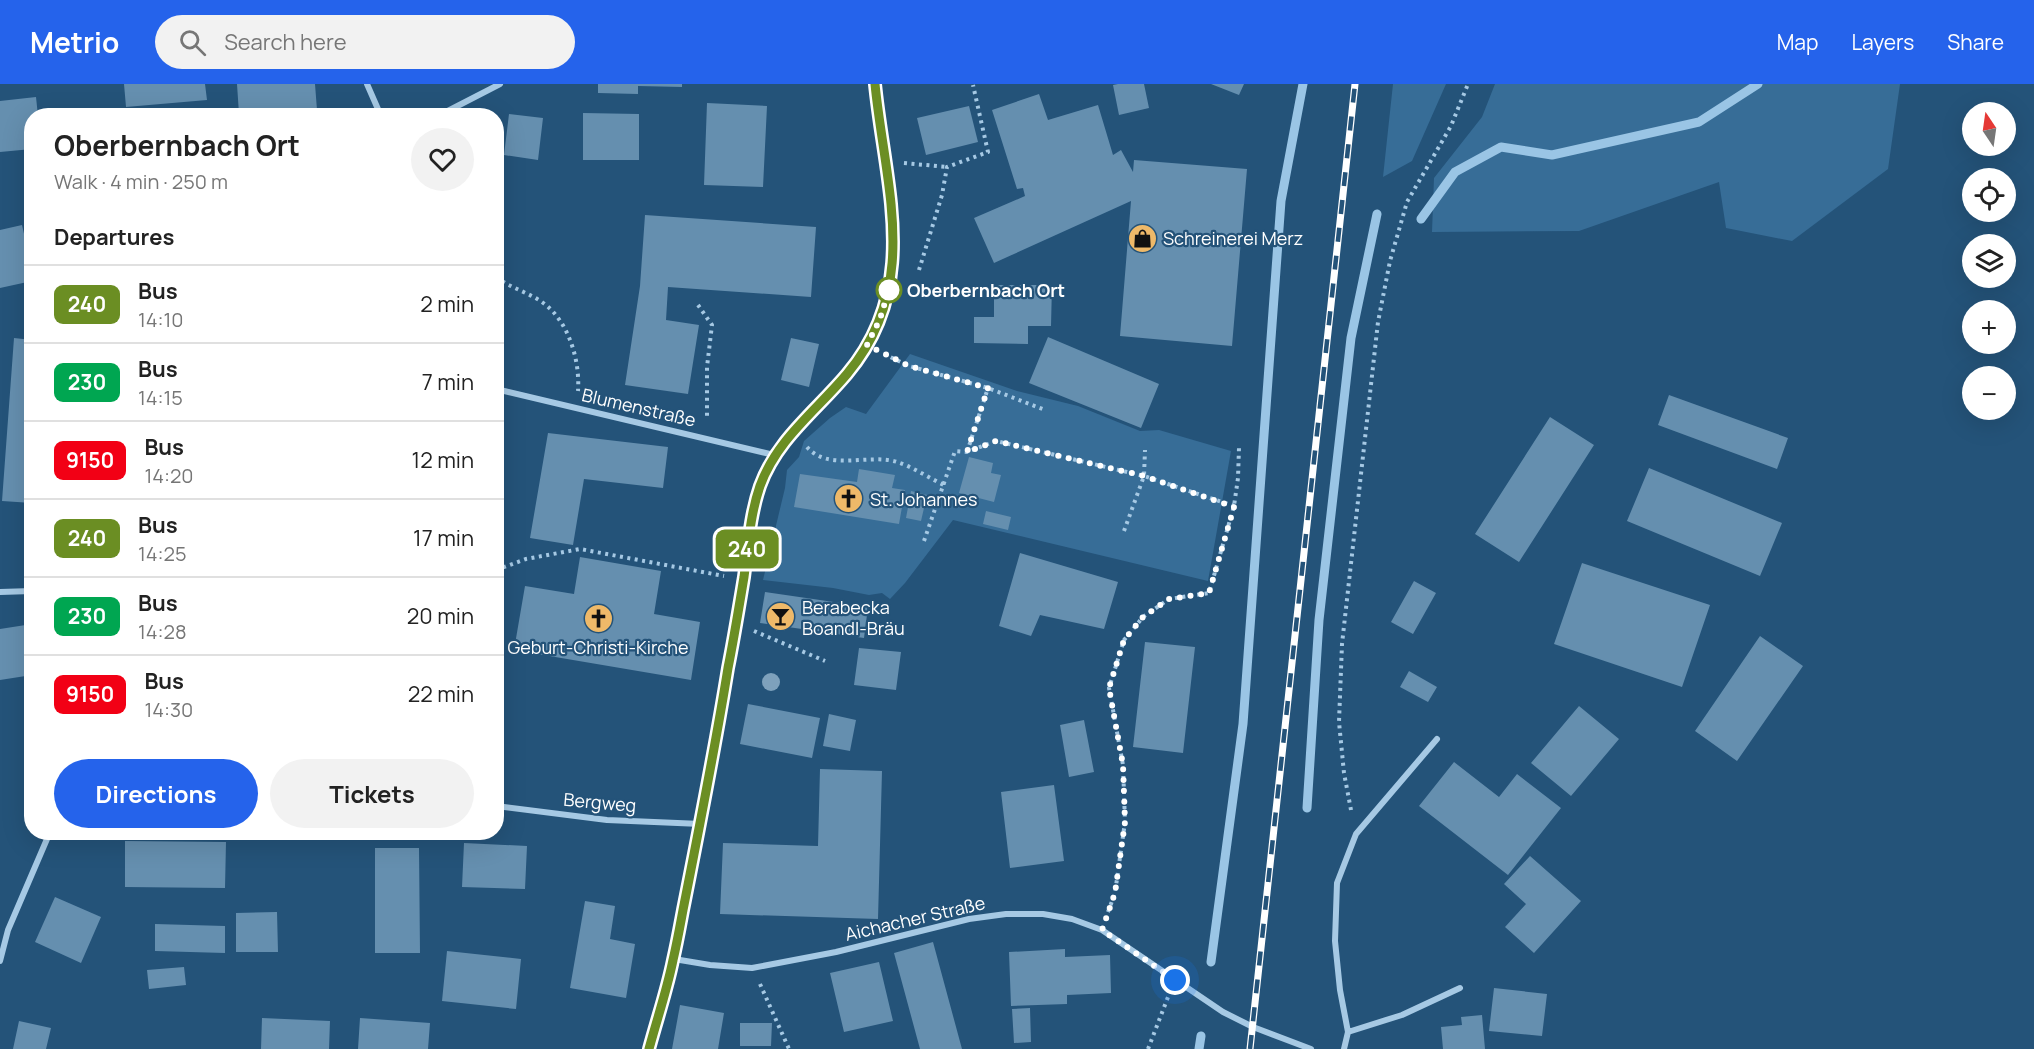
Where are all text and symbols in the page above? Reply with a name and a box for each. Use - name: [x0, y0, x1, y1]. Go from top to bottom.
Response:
- search box: [155, 15, 575, 69]
- text: Metrio: [30, 23, 119, 61]
- icon: search: [176, 26, 209, 59]
- text: Search here: [224, 27, 347, 57]
- text: Map: [1777, 28, 1818, 56]
- text: Layers: [1851, 28, 1914, 56]
- text: Share: [1947, 28, 2004, 56]
- north arrow: [1962, 102, 2016, 156]
- map controls: [1962, 102, 2016, 420]
- text: Oberbernbach Ort: [54, 126, 300, 164]
- button: heart: [411, 128, 474, 191]
- text: Walk · 4 min · 250 m: [54, 168, 228, 195]
- button: locate: [1962, 168, 2016, 222]
- text: Departures: [54, 222, 174, 252]
- shop icon: Schreinerei Merz: [1126, 222, 1158, 254]
- place label: Schreinerei Merz: [1163, 226, 1303, 250]
- button: layers: [1962, 234, 2016, 288]
- text: Bus: [138, 276, 178, 306]
- marker: Oberbernbach Ort: [876, 277, 902, 303]
- place label: Oberbernbach Ort: [907, 278, 1065, 302]
- text: 2 min: [420, 289, 474, 319]
- text: 240: [68, 290, 106, 318]
- button: +: [1962, 300, 2016, 354]
- text: 14:10: [138, 306, 184, 333]
- text: Bus: [138, 354, 178, 384]
- button: −: [1962, 366, 2016, 420]
- text: 7 min: [422, 367, 474, 397]
- text: 230: [68, 368, 106, 396]
- street label: Blumenstraße: [580, 382, 698, 432]
- text: 14:15: [138, 384, 183, 411]
- text: Bus: [144, 432, 184, 462]
- text: 12 min: [412, 445, 474, 475]
- text: 9150: [66, 446, 114, 474]
- text: 14:20: [144, 462, 194, 489]
- church icon: St. Johannes: [833, 483, 865, 515]
- place label: St. Johannes: [870, 487, 977, 511]
- text: Bus: [138, 510, 178, 540]
- text: 17 min: [413, 523, 474, 553]
- text: 240: [68, 524, 106, 552]
- line badge: 240: [712, 530, 782, 568]
- text: 240: [728, 535, 766, 563]
- text: 14:25: [138, 540, 187, 567]
- text: Bus: [138, 588, 178, 618]
- place label: Berabecka Boandl-Bräu: [802, 595, 905, 640]
- text: 20 min: [407, 601, 474, 631]
- bar icon: Berabecka Boandl-Bräu: [765, 601, 797, 633]
- text: 230: [68, 602, 106, 630]
- church icon: Geburt-Christi-Kirche: [582, 602, 614, 634]
- text: 14:28: [138, 618, 187, 645]
- place label: Geburt-Christi-Kirche: [508, 635, 688, 659]
- text: Bus: [144, 666, 184, 696]
- text: 22 min: [408, 679, 474, 709]
- text: 9150: [66, 680, 114, 708]
- text: 14:30: [144, 696, 193, 723]
- button: Directions: [54, 759, 258, 828]
- button: Tickets: [270, 759, 474, 828]
- street label: Bergweg: [563, 787, 637, 817]
- street label: Aichacher Straße: [843, 890, 987, 946]
- your location: [1160, 965, 1190, 995]

